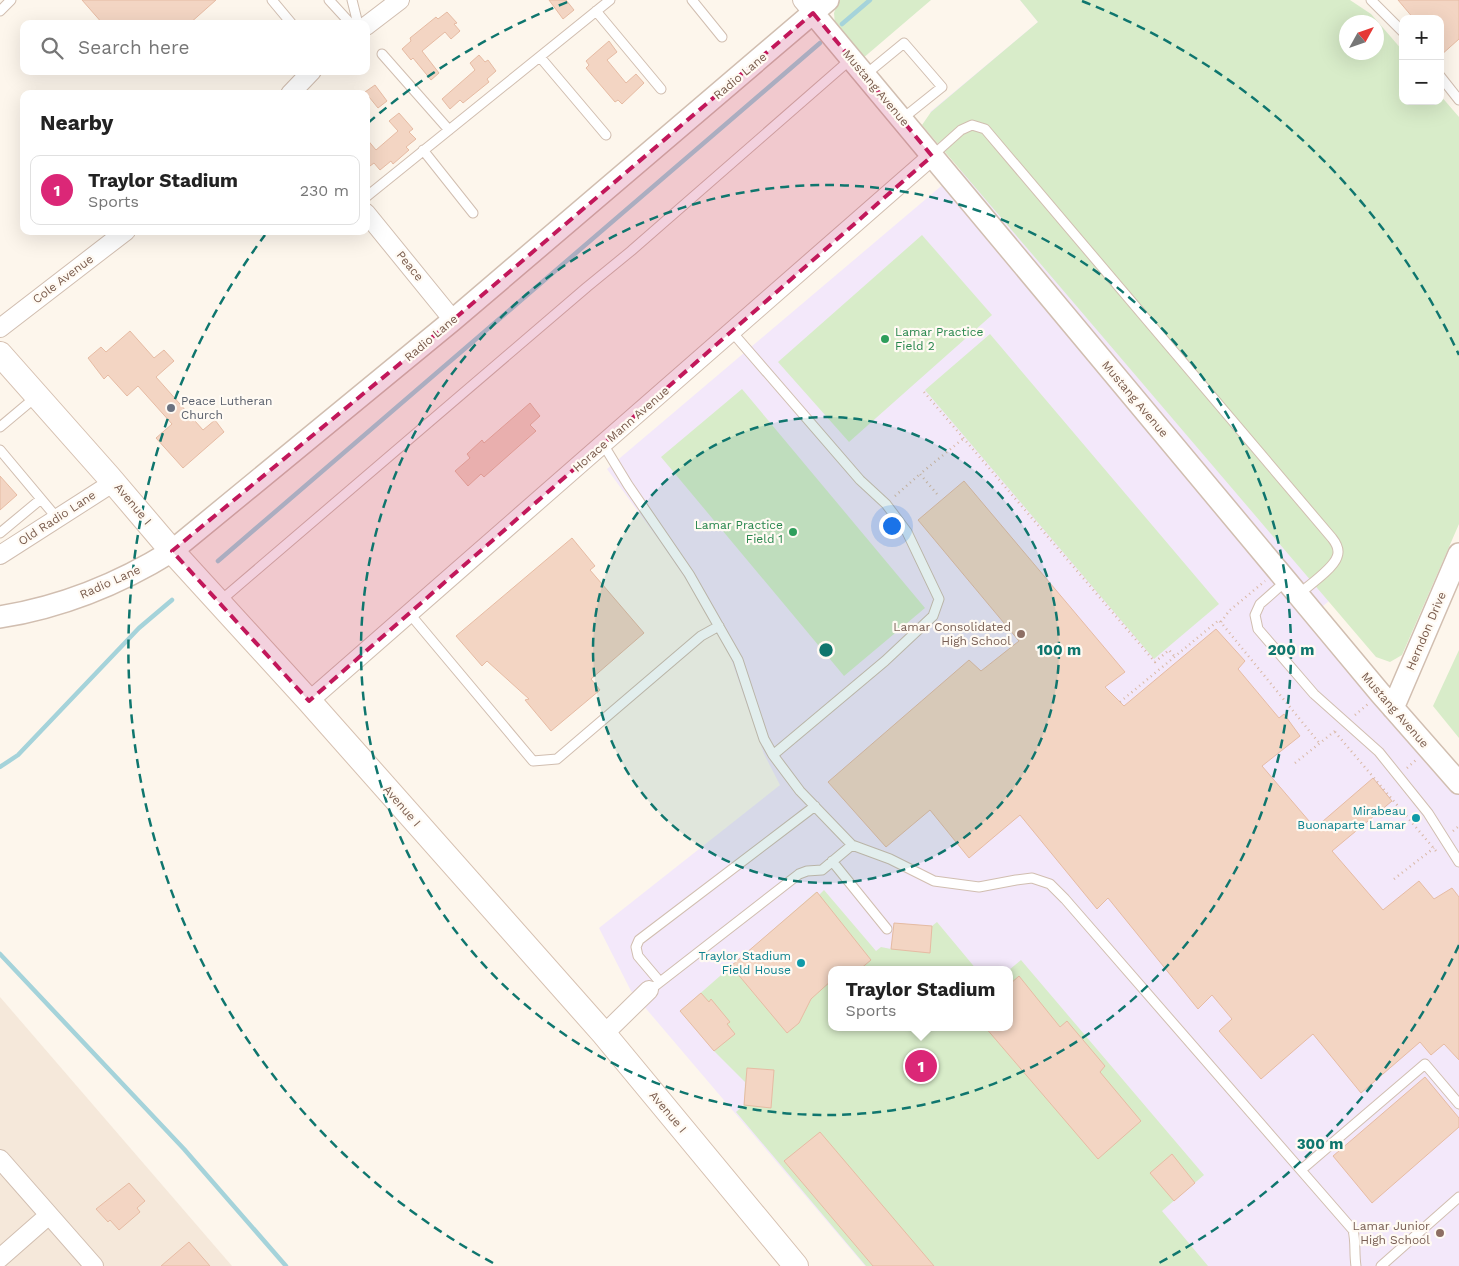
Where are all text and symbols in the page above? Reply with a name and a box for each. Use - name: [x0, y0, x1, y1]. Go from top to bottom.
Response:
- north arrow: [1339, 15, 1384, 60]
- map controls: [1399, 15, 1444, 105]
- button: +: [1399, 15, 1444, 60]
- search box: [20, 20, 370, 75]
- icon: search: [38, 34, 66, 62]
- text: Search here: [78, 36, 189, 59]
- street label: Mustang Avenue: [840, 47, 912, 129]
- street label: Radio Lane: [711, 50, 769, 102]
- button: −: [1399, 60, 1444, 105]
- text: Nearby: [40, 110, 113, 135]
- text: Traylor Stadium: [88, 169, 238, 192]
- text: 1: [54, 181, 60, 200]
- text: 230 m: [300, 181, 349, 200]
- text: Sports: [88, 192, 139, 211]
- street label: Peace: [394, 248, 426, 284]
- street label: Cole Avenue: [30, 252, 96, 306]
- street label: Radio Lane: [402, 312, 460, 364]
- place label: Lamar Practice Field 2: [895, 325, 983, 353]
- marker: Lamar Practice Field 2: [879, 333, 891, 345]
- street label: Mustang Avenue: [1099, 358, 1171, 440]
- street label: Horace Mann Avenue: [570, 383, 672, 475]
- place label: Peace Lutheran Church: [181, 394, 272, 422]
- marker: Peace Lutheran Church: [165, 402, 177, 414]
- street label: Avenue I: [112, 480, 154, 528]
- street label: Old Radio Lane: [16, 488, 98, 548]
- your location: [879, 513, 905, 539]
- place label: Lamar Practice Field 1: [695, 518, 783, 546]
- marker: Lamar Practice Field 1: [787, 526, 799, 538]
- street label: Radio Lane: [77, 562, 143, 602]
- street label: Herndon Drive: [1403, 590, 1449, 672]
- place label: Lamar Consolidated High School: [893, 620, 1011, 648]
- marker: Lamar Consolidated High School: [1015, 628, 1027, 640]
- centre of rings: [817, 641, 835, 659]
- text: 100 m: [1037, 641, 1081, 659]
- text: 200 m: [1268, 641, 1314, 659]
- street label: Mustang Avenue: [1358, 669, 1432, 751]
- street label: Avenue I: [380, 783, 424, 829]
- place label: Mirabeau Buonaparte Lamar: [1297, 804, 1406, 832]
- marker: Mirabeau Buonaparte Lamar: [1410, 812, 1422, 824]
- place label: Traylor Stadium Field House: [699, 949, 791, 977]
- marker: Traylor Stadium Field House: [795, 957, 807, 969]
- popup: [828, 966, 1013, 1031]
- text: Traylor Stadium: [846, 978, 996, 1001]
- text: Sports: [846, 1001, 897, 1020]
- pin: 1: [905, 1047, 937, 1085]
- street label: Avenue I: [647, 1088, 689, 1136]
- text: 300 m: [1297, 1135, 1343, 1153]
- place label: Lamar Junior High School: [1353, 1219, 1430, 1247]
- marker: Lamar Junior High School: [1434, 1227, 1446, 1239]

